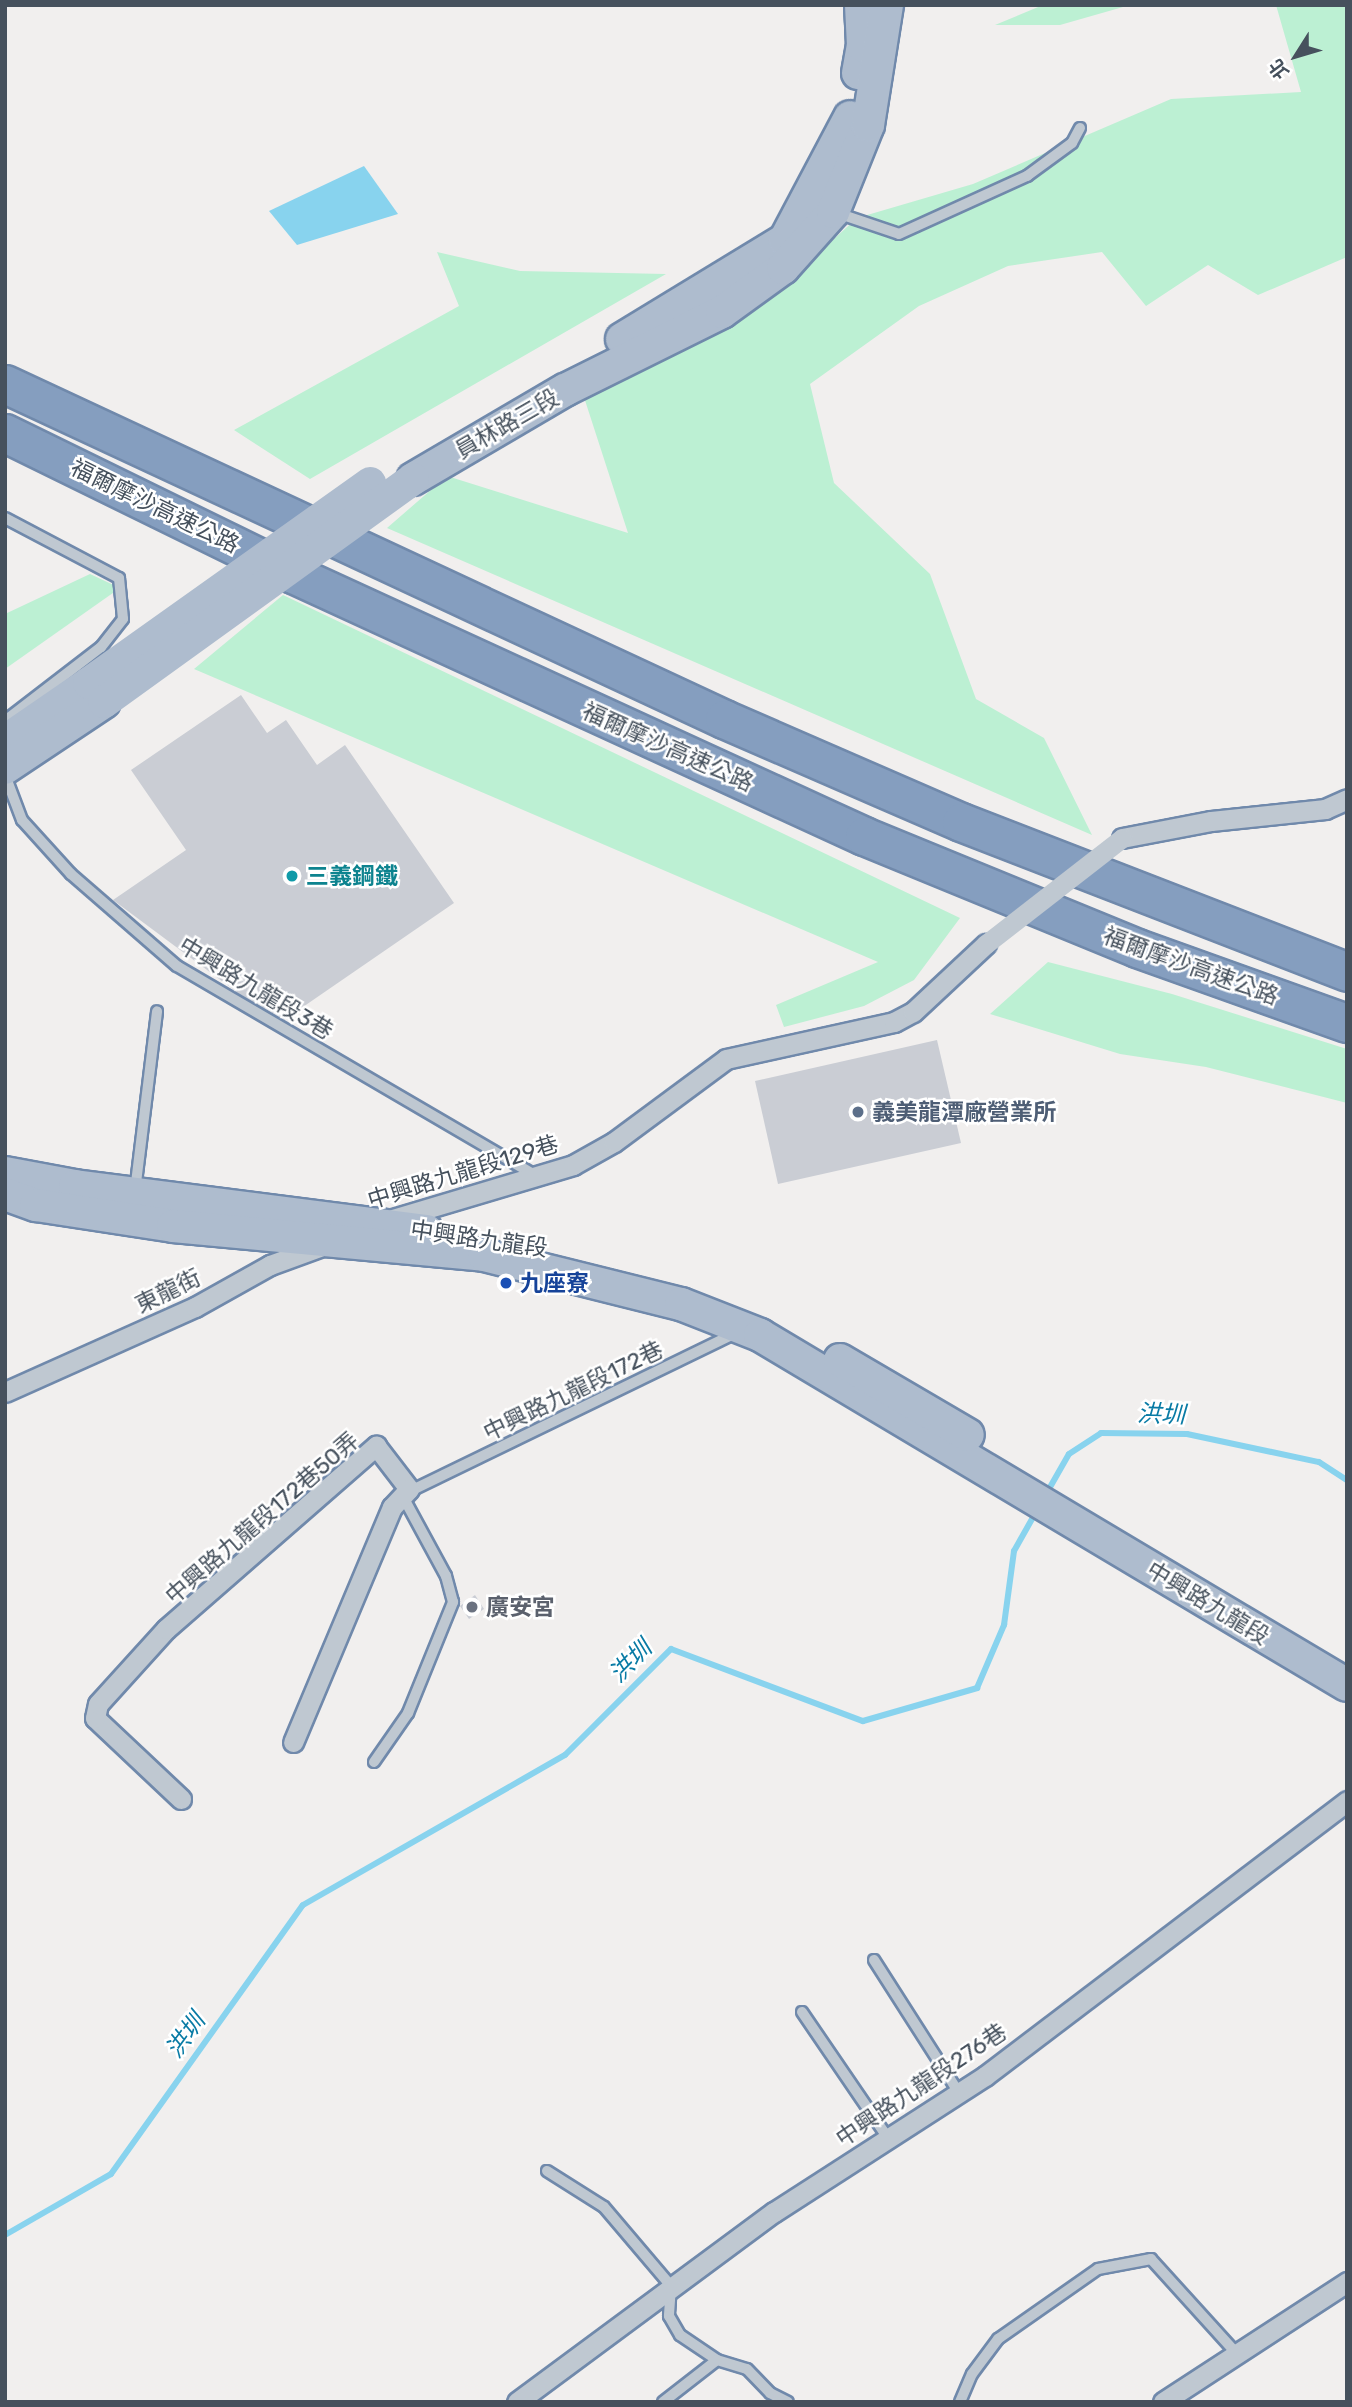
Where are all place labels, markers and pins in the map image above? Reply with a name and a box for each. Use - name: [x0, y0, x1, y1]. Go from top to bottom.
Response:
- place label: 三義鋼鐵: [306, 862, 398, 890]
- marker: 三義鋼鐵: [284, 868, 300, 884]
- place label: 義美龍潭廠營業所: [872, 1098, 1056, 1126]
- marker: 義美龍潭廠營業所: [850, 1104, 866, 1120]
- place label: 九座寮: [520, 1269, 589, 1297]
- marker: 九座寮: [498, 1275, 514, 1291]
- place label: 廣安宮: [486, 1593, 555, 1621]
- marker: 廣安宮: [464, 1599, 480, 1615]

